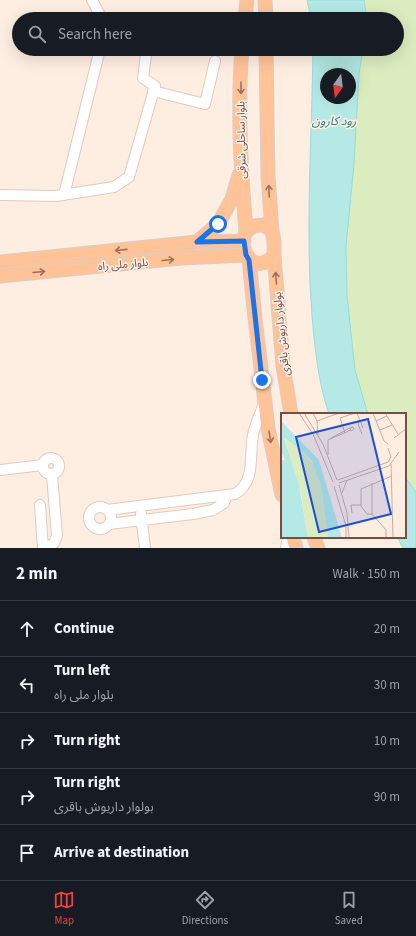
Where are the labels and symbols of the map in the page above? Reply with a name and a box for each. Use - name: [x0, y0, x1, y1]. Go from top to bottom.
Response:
- north arrow: [320, 68, 356, 104]
- one-way arrow: [237, 81, 245, 94]
- street label: بلوار ساحلی شرقی: [233, 101, 250, 179]
- water label: رود کارون: [312, 113, 357, 130]
- one-way arrow: [266, 185, 273, 198]
- route start: [209, 215, 227, 233]
- one-way arrow: [115, 246, 128, 253]
- street label: بلوار ملی راه: [97, 255, 149, 274]
- one-way arrow: [161, 256, 174, 263]
- one-way arrow: [32, 268, 45, 275]
- one-way arrow: [272, 272, 279, 285]
- street label: بولوار داریوش باقری: [270, 291, 293, 377]
- route end: [253, 371, 271, 389]
- inset map: [281, 413, 406, 538]
- one-way arrow: [266, 431, 274, 444]

